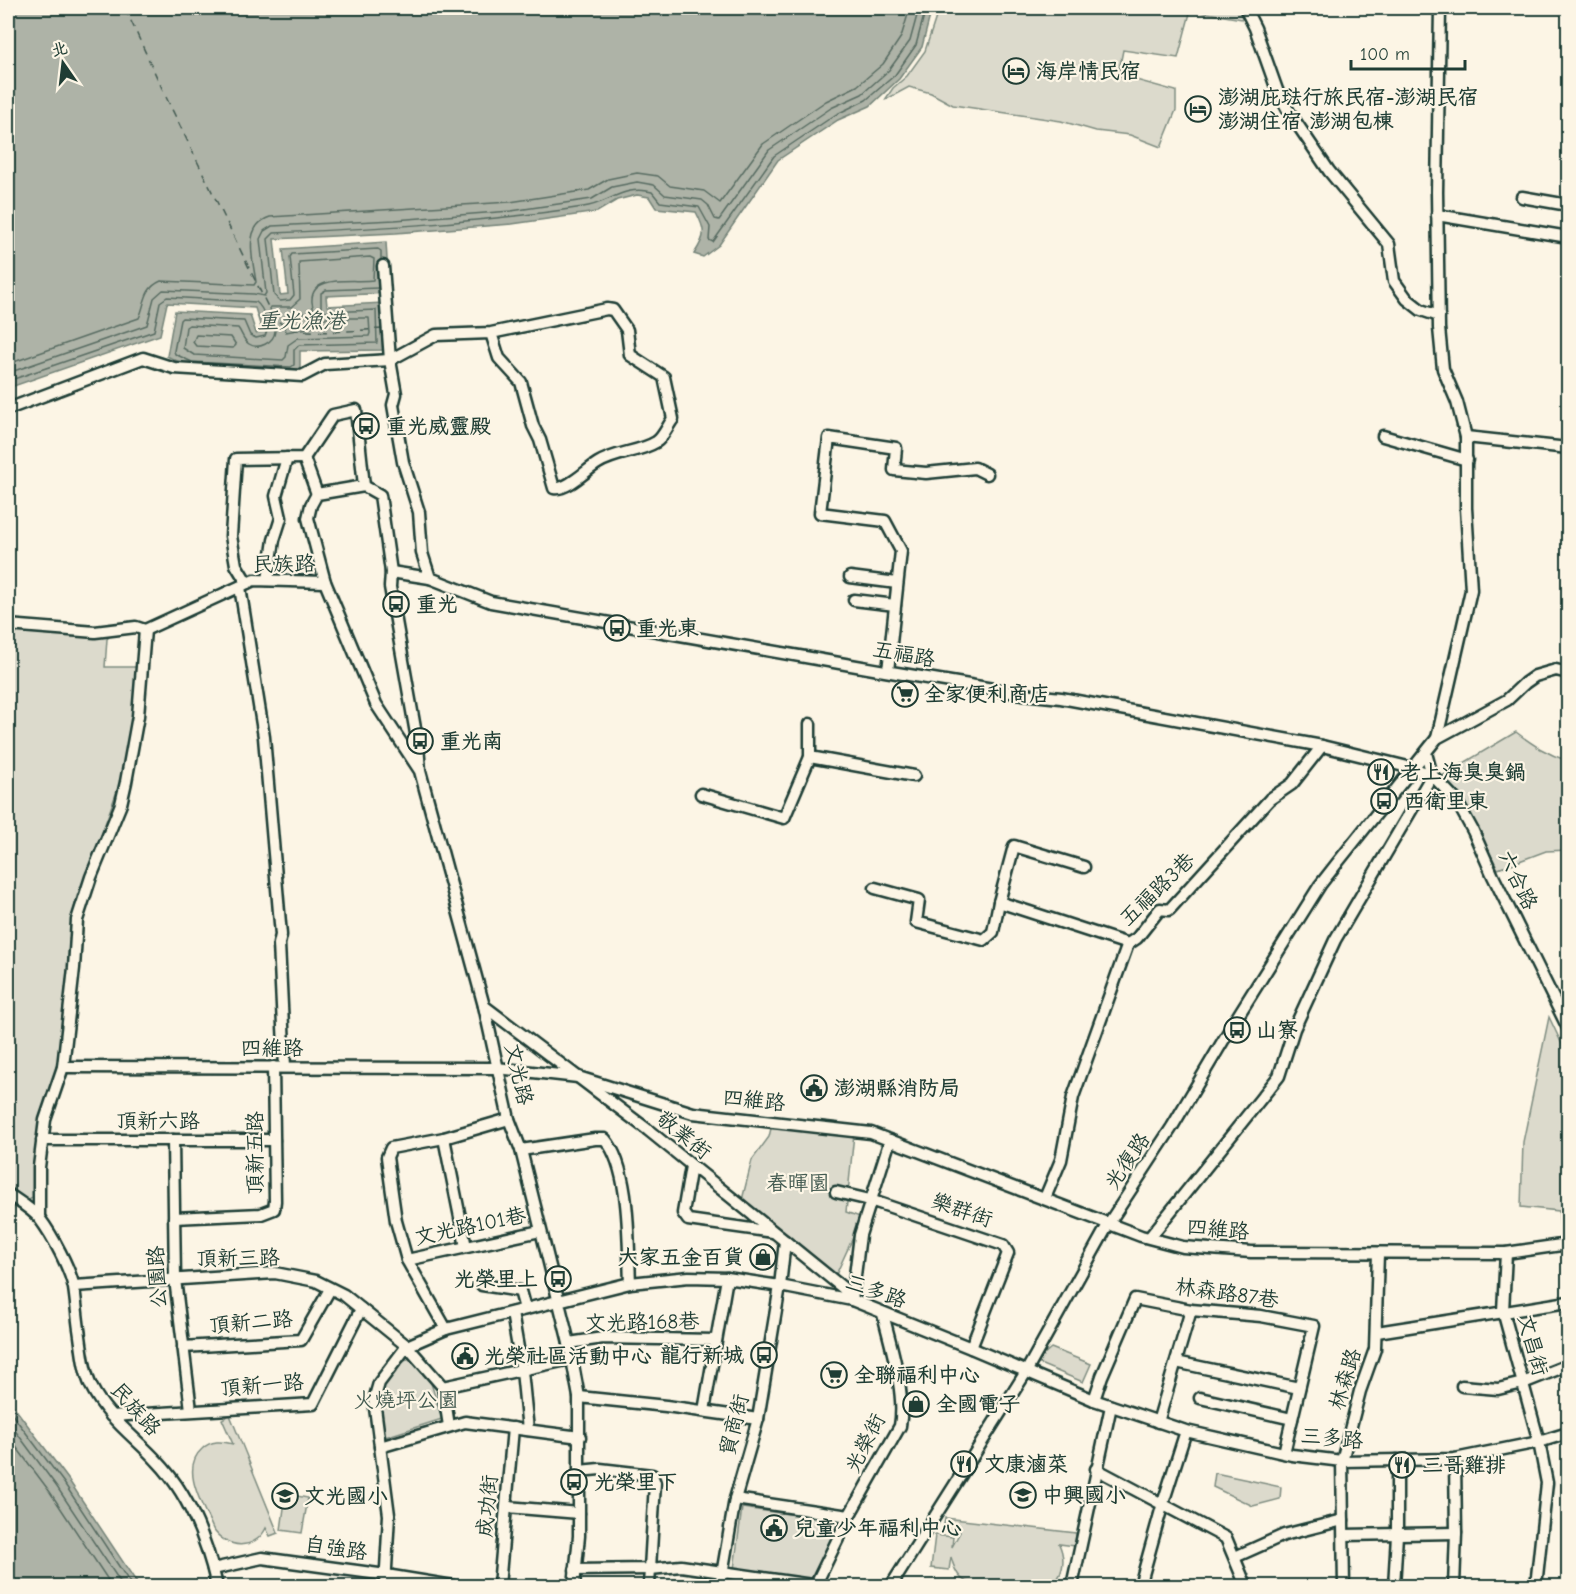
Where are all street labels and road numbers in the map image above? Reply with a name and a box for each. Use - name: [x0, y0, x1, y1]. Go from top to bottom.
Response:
- street label: 民族路: [252, 551, 316, 577]
- street label: 五福路: [871, 637, 937, 671]
- street label: 六合路: [1493, 846, 1543, 914]
- street label: 五福路3巷: [1115, 847, 1199, 931]
- street label: 四維路: [241, 1036, 304, 1060]
- street label: 文光路: [500, 1041, 538, 1107]
- street label: 四維路: [721, 1085, 787, 1115]
- street label: 敬業街: [652, 1106, 716, 1164]
- street label: 頂新六路: [116, 1109, 200, 1133]
- street label: 頂新五路: [243, 1111, 267, 1195]
- street label: 光復路: [1099, 1128, 1155, 1194]
- street label: 樂群街: [928, 1188, 996, 1232]
- street label: 文光路101巷: [412, 1202, 528, 1250]
- street label: 四維路: [1186, 1214, 1250, 1244]
- street label: 公園路: [143, 1245, 171, 1309]
- street label: 頂新三路: [196, 1245, 280, 1271]
- street label: 三多路: [842, 1269, 910, 1313]
- street label: 林森路87巷: [1173, 1274, 1281, 1312]
- street label: 頂新二路: [208, 1306, 294, 1338]
- street label: 文光路168巷: [585, 1309, 699, 1335]
- street label: 文昌街: [1513, 1311, 1553, 1379]
- street label: 林森路: [1324, 1345, 1366, 1413]
- street label: 頂新一路: [219, 1369, 305, 1401]
- street label: 民族路: [106, 1378, 166, 1440]
- street label: 貿商街: [715, 1392, 753, 1458]
- street label: 光榮街: [840, 1409, 890, 1477]
- street label: 三多路: [1300, 1423, 1364, 1453]
- street label: 成功街: [472, 1474, 502, 1538]
- street label: 自強路: [303, 1532, 369, 1564]

